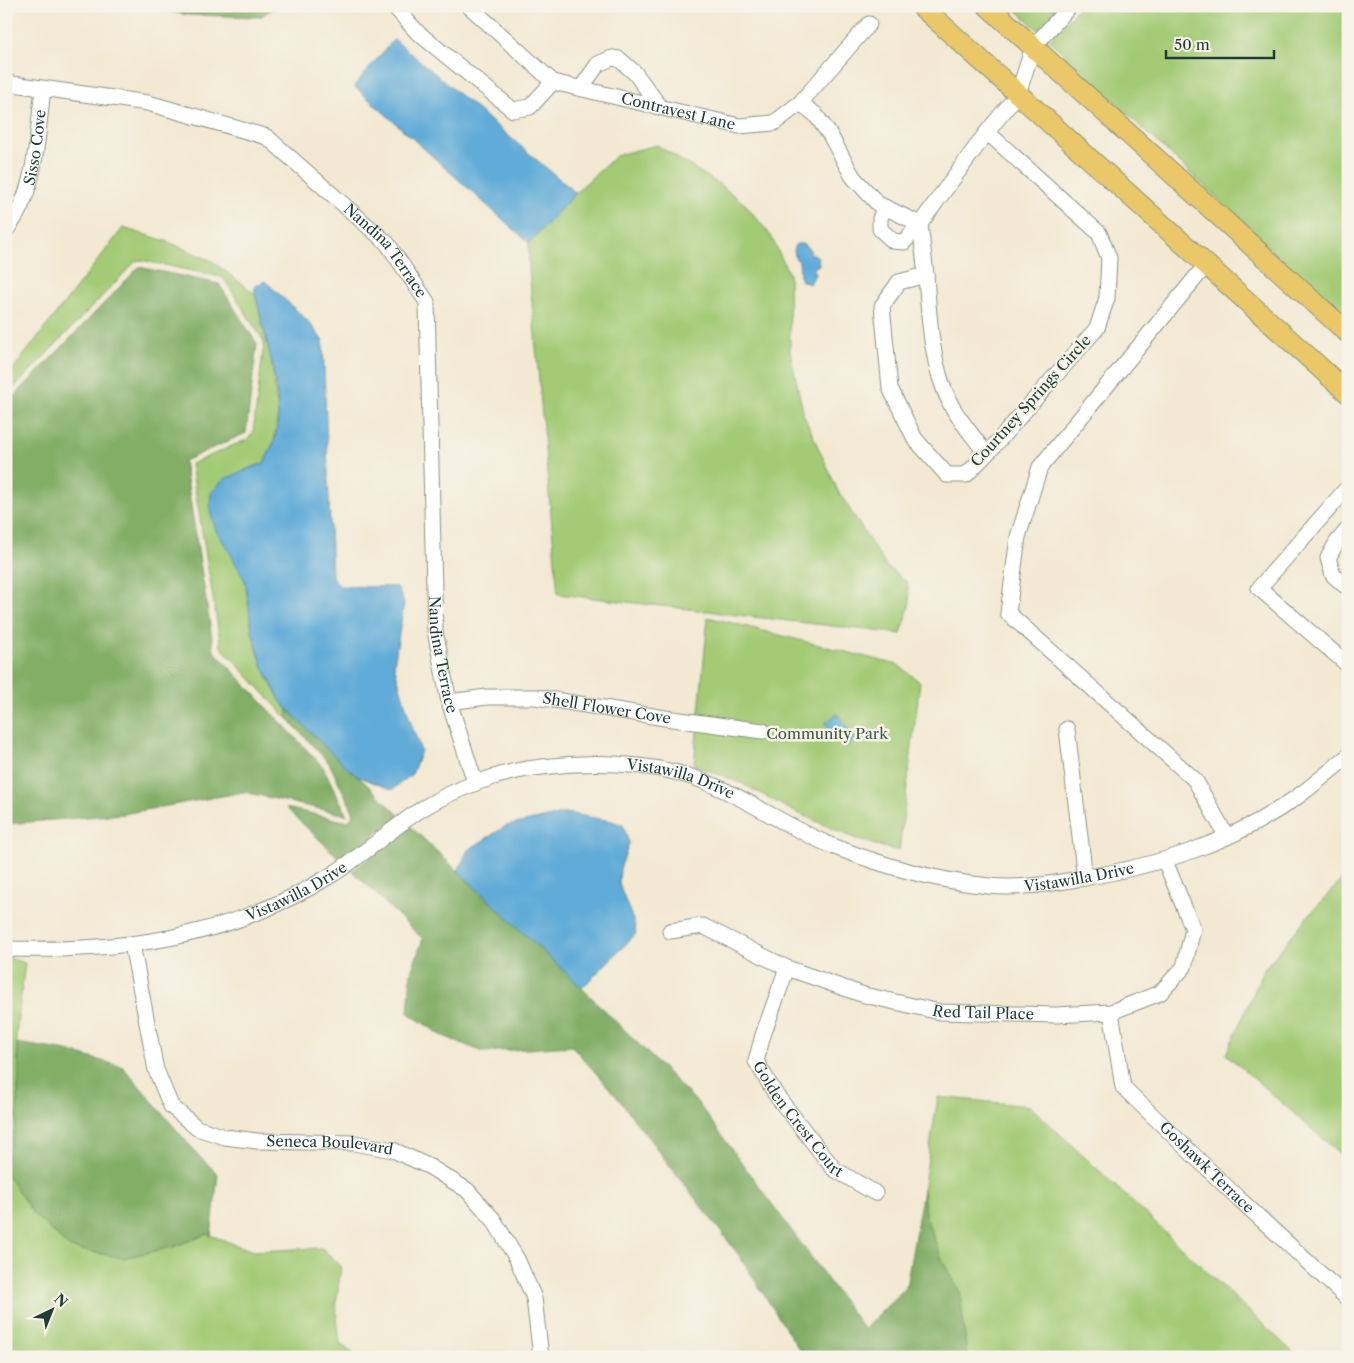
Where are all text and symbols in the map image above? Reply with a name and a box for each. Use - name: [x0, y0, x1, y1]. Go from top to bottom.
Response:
- scale bar: [1166, 28, 1274, 60]
- text: 50 m: [1174, 35, 1210, 54]
- street label: Contravest Lane: [619, 88, 737, 134]
- street label: Sisso Cove: [19, 109, 50, 187]
- street label: Nandina Terrace: [340, 199, 431, 301]
- street label: Courtney Springs Circle: [966, 331, 1095, 471]
- street label: Nandina Terrace: [425, 596, 462, 716]
- street label: Shell Flower Cove: [541, 688, 672, 728]
- park label: Community Park: [766, 724, 889, 743]
- street label: Vistawilla Drive: [625, 755, 738, 803]
- street label: Vistawilla Drive: [242, 857, 351, 925]
- street label: Vistawilla Drive: [1022, 858, 1136, 895]
- street label: Red Tail Place: [931, 1001, 1034, 1023]
- street label: Golden Crest Court: [749, 1057, 847, 1181]
- street label: Goshawk Terrace: [1156, 1117, 1258, 1217]
- street label: Seneca Boulevard: [266, 1131, 395, 1159]
- north arrow: [28, 1286, 78, 1336]
- text: N: [50, 1290, 71, 1311]

